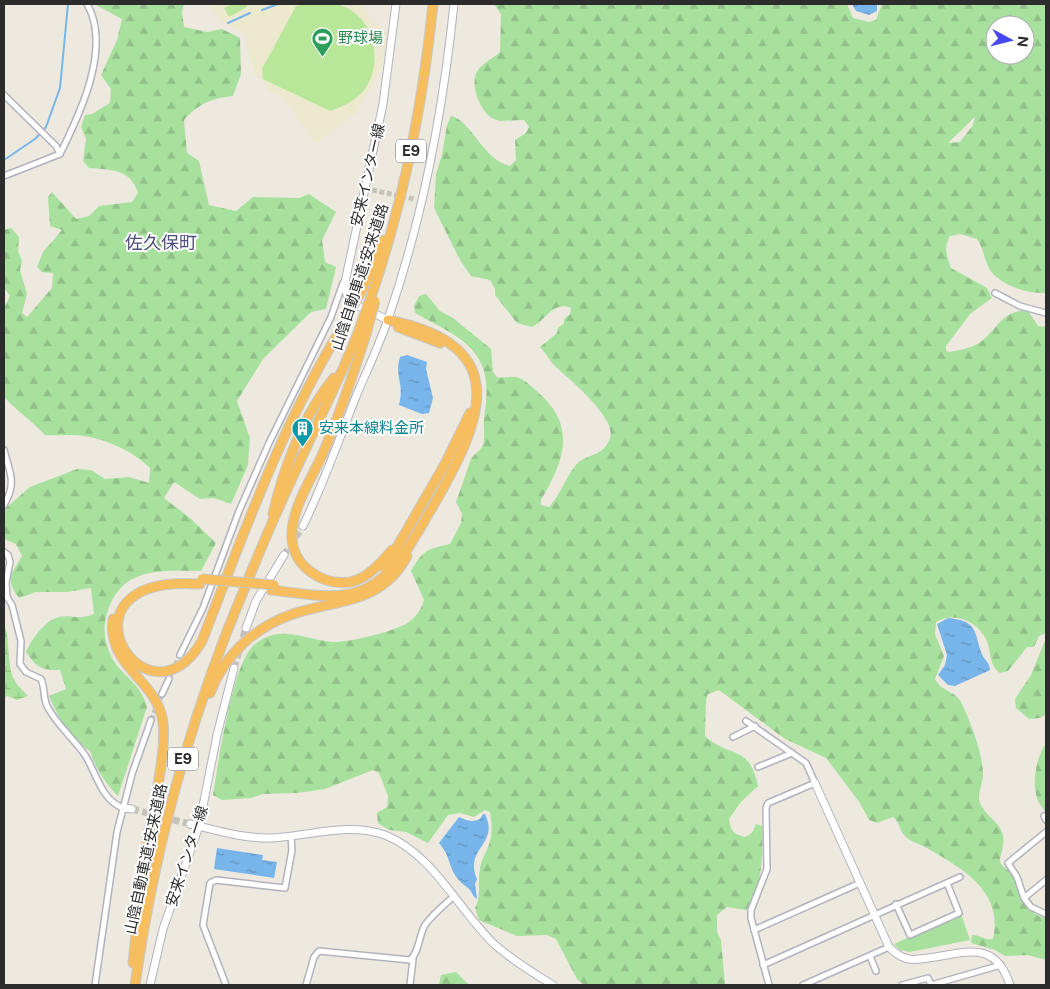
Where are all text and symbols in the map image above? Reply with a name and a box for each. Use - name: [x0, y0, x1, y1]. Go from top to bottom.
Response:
- north arrow: [985, 15, 1035, 65]
- sports icon: 野球場: [310, 26, 334, 57]
- place label: 野球場: [338, 29, 383, 46]
- text: N: [1014, 35, 1032, 48]
- street label: 安来インター線: [347, 122, 388, 228]
- road number: E9: [396, 140, 426, 162]
- street label: 山陰自動車道;安来道路: [328, 201, 391, 353]
- district label: 佐久保町: [125, 232, 197, 253]
- building icon: 安来本線料金所: [291, 416, 315, 447]
- place label: 安来本線料金所: [319, 419, 424, 436]
- road number: E9: [168, 748, 198, 771]
- street label: 山陰自動車道;安来道路: [121, 782, 170, 936]
- street label: 安来インター線: [162, 803, 211, 908]

